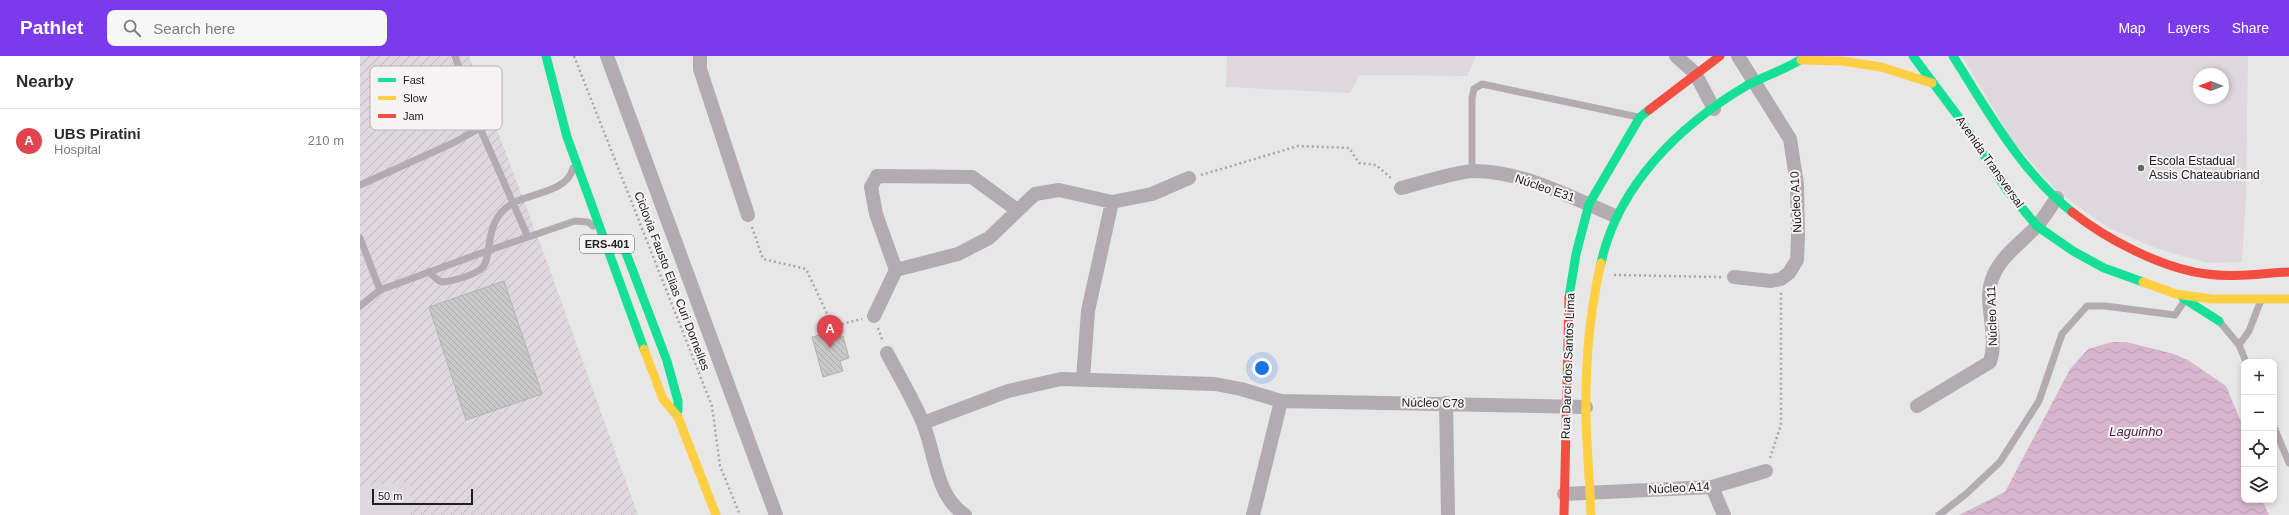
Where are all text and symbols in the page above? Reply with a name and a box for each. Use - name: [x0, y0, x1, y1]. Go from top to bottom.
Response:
- search box: [107, 10, 387, 46]
- text: Pathlet: [20, 17, 83, 38]
- icon: search: [121, 17, 143, 39]
- text: Search here: [153, 20, 235, 37]
- text: Map: [2118, 20, 2146, 36]
- text: Layers: [2168, 20, 2210, 36]
- text: Share: [2232, 20, 2269, 36]
- legend: [370, 66, 502, 130]
- north arrow: [2193, 68, 2229, 104]
- text: Nearby: [16, 72, 74, 91]
- text: Fast: [403, 74, 424, 86]
- text: Slow: [403, 92, 427, 104]
- text: Jam: [403, 110, 424, 122]
- street label: Avenida Transversal: [1953, 114, 2027, 210]
- text: UBS Piratini: [54, 125, 141, 142]
- text: A: [24, 133, 34, 148]
- text: 210 m: [308, 133, 344, 148]
- text: Hospital: [54, 142, 101, 157]
- place label: Escola Estadual Assis Chateaubriand: [2149, 154, 2260, 182]
- marker: Escola Estadual Assis Chateaubriand: [2136, 163, 2146, 173]
- street label: Núcleo E31: [1513, 171, 1577, 205]
- street label: Núcleo A10: [1787, 171, 1805, 233]
- street label: Ciclovia Fausto Elias Curi Dornelles: [631, 189, 713, 373]
- road number: ERS-401: [580, 235, 634, 253]
- street label: Núcleo A11: [1984, 285, 2000, 346]
- street label: Rua Darci dos Santos Lima: [1558, 292, 1578, 439]
- pin: A: [817, 315, 843, 348]
- your location: [1252, 358, 1272, 378]
- map controls: [2241, 359, 2277, 503]
- button: +: [2241, 359, 2277, 395]
- street label: Núcleo C78: [1402, 395, 1465, 411]
- button: −: [2241, 395, 2277, 431]
- water label: Laguinho: [2109, 424, 2163, 439]
- button: locate: [2241, 431, 2277, 467]
- button: layers: [2241, 467, 2277, 503]
- street label: Núcleo A14: [1648, 479, 1710, 497]
- scale bar: [372, 487, 473, 506]
- text: 50 m: [378, 490, 402, 502]

